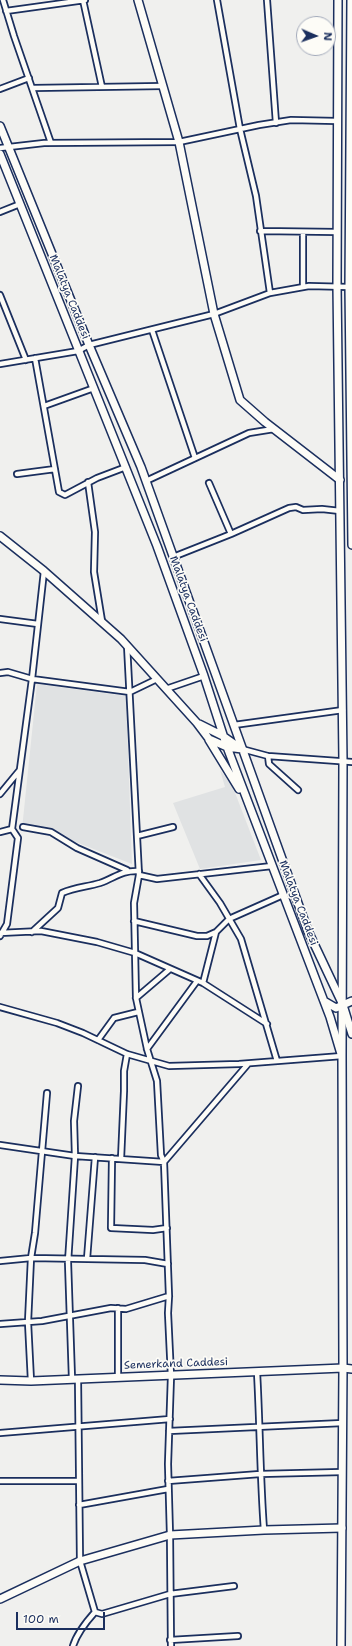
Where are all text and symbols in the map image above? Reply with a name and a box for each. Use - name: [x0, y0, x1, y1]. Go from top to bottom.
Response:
- north arrow: [296, 16, 336, 56]
- text: N: [320, 32, 335, 41]
- street label: Malatya Caddesi: [46, 253, 92, 341]
- street label: Malatya Caddesi: [166, 554, 210, 644]
- street label: Malatya Caddesi: [276, 858, 320, 948]
- street label: Semerkand Caddesi: [124, 1356, 228, 1372]
- scale bar: [18, 1604, 107, 1630]
- text: 100 m: [23, 1611, 59, 1627]

